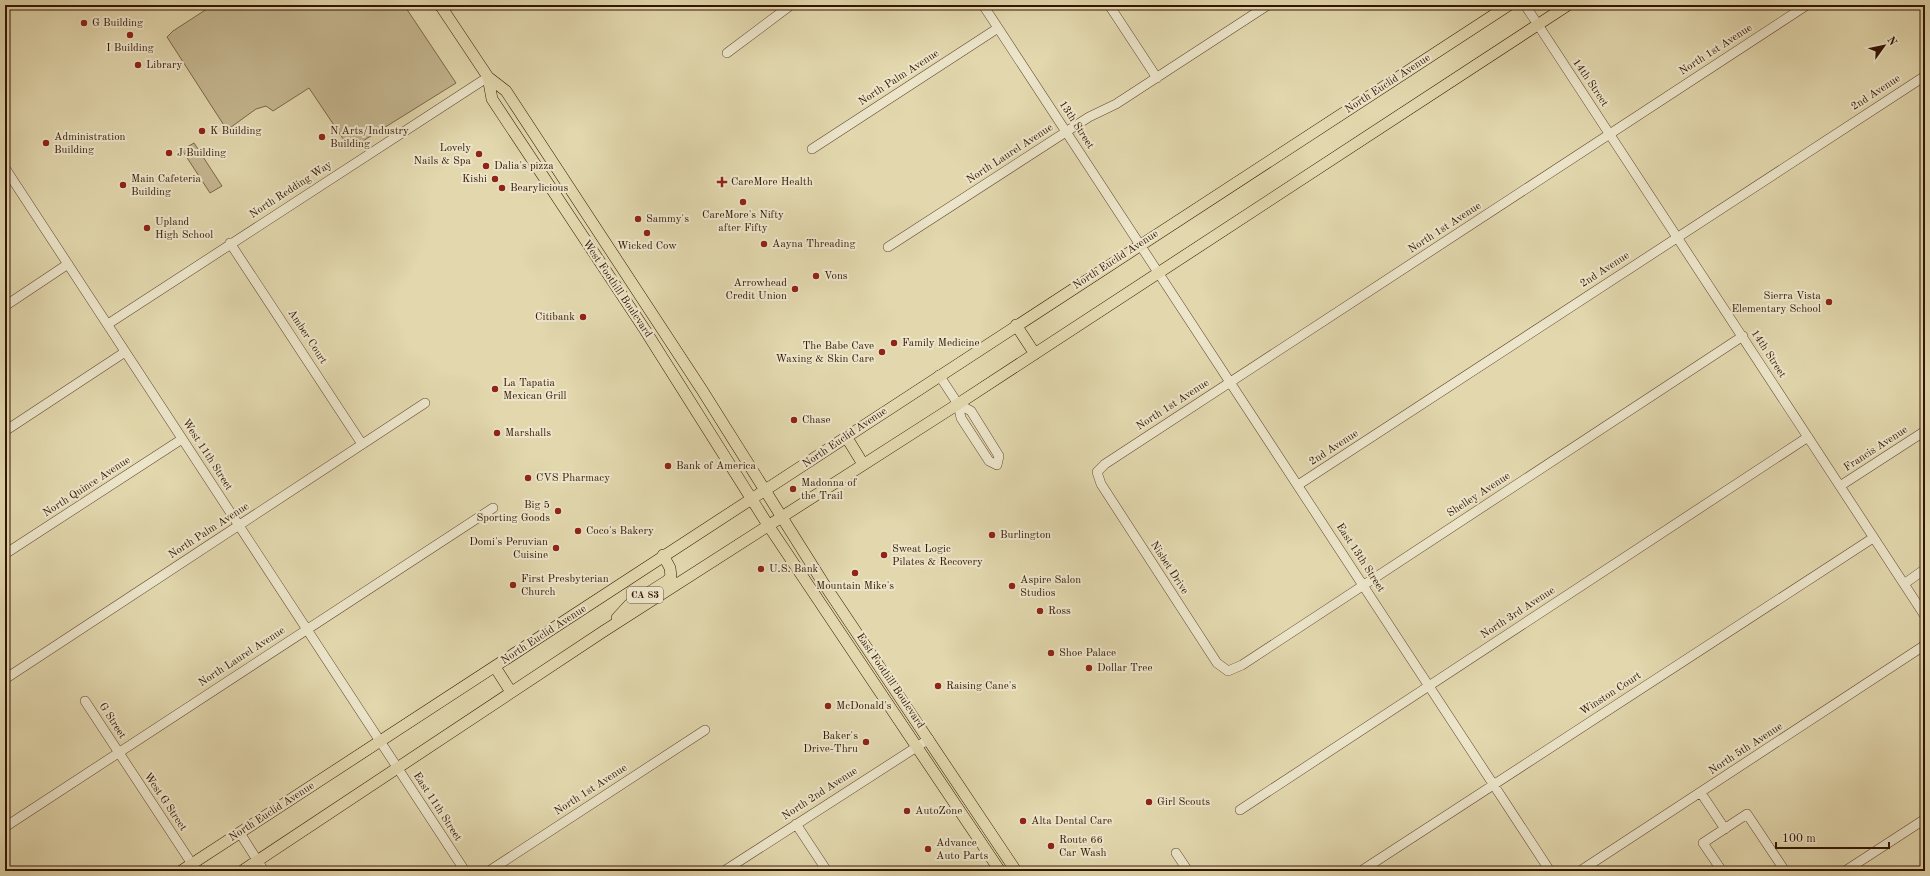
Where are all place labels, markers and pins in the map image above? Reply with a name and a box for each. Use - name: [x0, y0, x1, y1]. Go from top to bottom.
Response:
- marker: G Building: [79, 18, 89, 28]
- place label: G Building: [92, 18, 143, 29]
- marker: I Building: [125, 30, 135, 40]
- place label: I Building: [106, 43, 154, 54]
- marker: Library: [133, 60, 143, 70]
- place label: Library: [146, 60, 182, 71]
- marker: K Building: [197, 126, 207, 136]
- place label: K Building: [210, 126, 261, 137]
- place label: N Arts/Industry Building: [330, 126, 409, 150]
- place label: Administration Building: [54, 132, 126, 156]
- marker: N Arts/Industry Building: [317, 132, 327, 142]
- marker: Administration Building: [41, 138, 51, 148]
- place label: Lovely Nails & Spa: [414, 143, 472, 167]
- marker: J Building: [164, 148, 174, 158]
- place label: J Building: [177, 148, 226, 159]
- marker: Lovely Nails & Spa: [474, 149, 484, 159]
- marker: Dalia's pizza: [481, 161, 491, 171]
- place label: Dalia's pizza: [494, 161, 554, 172]
- place label: Main Cafeteria Building: [131, 174, 202, 198]
- place label: Kishi: [462, 174, 487, 185]
- marker: Kishi: [490, 174, 500, 184]
- marker: CareMore Health: [716, 176, 728, 188]
- place label: CareMore Health: [731, 177, 813, 188]
- marker: Main Cafeteria Building: [118, 180, 128, 190]
- marker: Bearylicious: [497, 183, 507, 193]
- place label: Bearylicious: [510, 183, 568, 194]
- marker: CareMore's Nifty after Fifty: [738, 197, 748, 207]
- place label: CareMore's Nifty after Fifty: [702, 210, 784, 234]
- marker: Sammy's: [633, 214, 643, 224]
- place label: Sammy's: [646, 214, 689, 225]
- place label: Upland High School: [155, 217, 213, 241]
- marker: Upland High School: [142, 223, 152, 233]
- marker: Wicked Cow: [642, 228, 652, 238]
- marker: Aayna Threading: [759, 239, 769, 249]
- place label: Aayna Threading: [772, 239, 855, 250]
- place label: Wicked Cow: [617, 241, 677, 252]
- marker: Vons: [811, 271, 821, 281]
- place label: Vons: [824, 271, 848, 282]
- place label: Arrowhead Credit Union: [726, 278, 787, 302]
- marker: Arrowhead Credit Union: [790, 284, 800, 294]
- place label: Sierra Vista Elementary School: [1731, 291, 1822, 315]
- marker: Sierra Vista Elementary School: [1824, 297, 1834, 307]
- place label: Citibank: [535, 312, 575, 323]
- marker: Citibank: [578, 312, 588, 322]
- marker: Family Medicine: [889, 338, 899, 348]
- place label: Family Medicine: [902, 338, 980, 349]
- place label: The Babe Cave Waxing & Skin Care: [775, 341, 874, 365]
- marker: The Babe Cave Waxing & Skin Care: [877, 347, 887, 357]
- place label: La Tapatia Mexican Grill: [503, 378, 567, 402]
- marker: La Tapatia Mexican Grill: [490, 384, 500, 394]
- marker: Chase: [789, 415, 799, 425]
- place label: Chase: [802, 415, 831, 426]
- marker: Marshalls: [492, 428, 502, 438]
- place label: Marshalls: [505, 428, 551, 439]
- marker: Bank of America: [663, 461, 673, 471]
- place label: Bank of America: [676, 461, 756, 472]
- marker: CVS Pharmacy: [523, 473, 533, 483]
- place label: CVS Pharmacy: [536, 473, 610, 484]
- place label: Madonna of the Trail: [801, 478, 857, 502]
- marker: Madonna of the Trail: [788, 484, 798, 494]
- place label: Big 5 Sporting Goods: [476, 500, 550, 524]
- marker: Big 5 Sporting Goods: [553, 506, 563, 516]
- marker: Coco's Bakery: [573, 526, 583, 536]
- place label: Coco's Bakery: [586, 526, 654, 537]
- marker: Burlington: [987, 530, 997, 540]
- place label: Burlington: [1000, 530, 1051, 541]
- place label: Domi's Peruvian Cuisine: [469, 537, 548, 561]
- marker: Domi's Peruvian Cuisine: [551, 543, 561, 553]
- place label: Sweat Logic Pilates & Recovery: [892, 544, 983, 568]
- marker: Sweat Logic Pilates & Recovery: [879, 550, 889, 560]
- marker: U.S. Bank: [756, 564, 766, 574]
- place label: U.S. Bank: [769, 564, 819, 575]
- marker: Mountain Mike's: [850, 568, 860, 578]
- place label: First Presbyterian Church: [521, 574, 609, 598]
- place label: Aspire Salon Studios: [1020, 575, 1081, 599]
- marker: First Presbyterian Church: [508, 580, 518, 590]
- place label: Mountain Mike's: [816, 581, 894, 592]
- marker: Aspire Salon Studios: [1007, 581, 1017, 591]
- marker: Ross: [1035, 606, 1045, 616]
- place label: Ross: [1048, 606, 1071, 617]
- marker: Shoe Palace: [1046, 648, 1056, 658]
- place label: Shoe Palace: [1059, 648, 1116, 659]
- marker: Dollar Tree: [1084, 663, 1094, 673]
- place label: Dollar Tree: [1097, 663, 1152, 674]
- marker: Raising Cane's: [933, 681, 943, 691]
- place label: Raising Cane's: [946, 681, 1016, 692]
- marker: McDonald's: [823, 701, 833, 711]
- place label: McDonald's: [836, 701, 892, 712]
- place label: Baker's Drive-Thru: [803, 731, 858, 755]
- marker: Baker's Drive-Thru: [861, 737, 871, 747]
- marker: Girl Scouts: [1144, 797, 1154, 807]
- place label: Girl Scouts: [1157, 797, 1210, 808]
- marker: AutoZone: [902, 806, 912, 816]
- place label: AutoZone: [915, 806, 962, 817]
- marker: Alta Dental Care: [1018, 816, 1028, 826]
- place label: Alta Dental Care: [1031, 816, 1112, 827]
- place label: Route 66 Car Wash: [1059, 835, 1106, 859]
- place label: Advance Auto Parts: [936, 838, 988, 862]
- marker: Route 66 Car Wash: [1046, 841, 1056, 851]
- marker: Advance Auto Parts: [923, 844, 933, 854]

